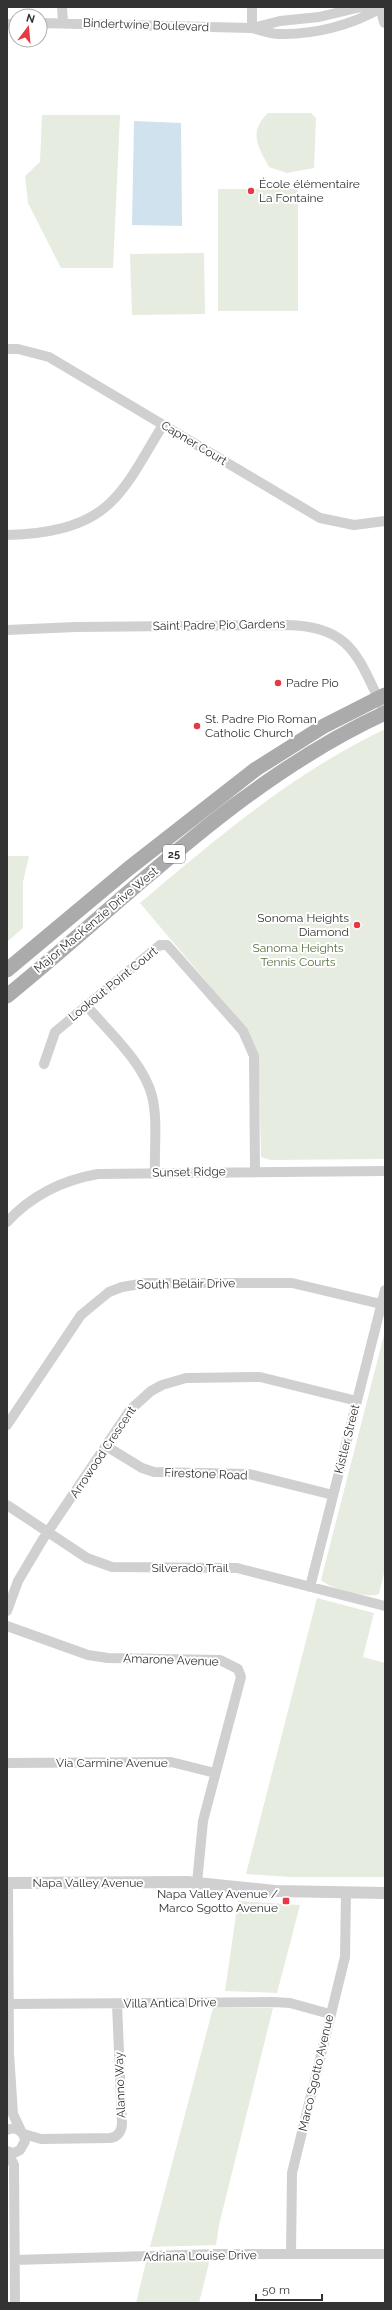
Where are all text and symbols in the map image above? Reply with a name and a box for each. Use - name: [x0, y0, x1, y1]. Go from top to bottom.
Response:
- north arrow: [8, 8, 48, 48]
- text: N: [25, 11, 36, 26]
- street label: Bindertwine Boulevard: [83, 16, 209, 34]
- place label: École élémentaire La Fontaine: [259, 177, 360, 205]
- marker: École élémentaire La Fontaine: [246, 186, 256, 196]
- street label: Capner Court: [159, 418, 229, 468]
- street label: Saint Padre Pio Gardens: [153, 617, 286, 633]
- place label: Padre Pio: [286, 676, 339, 690]
- marker: Padre Pio: [273, 678, 283, 688]
- place label: St. Padre Pio Roman Catholic Church: [205, 712, 317, 740]
- marker: St. Padre Pio Roman Catholic Church: [192, 721, 202, 731]
- road number: 25: [163, 845, 185, 863]
- street label: Major MacKenzie Drive West: [31, 864, 161, 976]
- place label: Sonoma Heights Diamond: [257, 911, 349, 939]
- marker: Sonoma Heights Diamond: [352, 920, 362, 930]
- park label: Sanoma Heights Tennis Courts: [252, 941, 344, 969]
- street label: Lookout Point Court: [66, 944, 160, 1024]
- street label: Sunset Ridge: [152, 1164, 226, 1180]
- street label: South Belair Drive: [137, 1276, 235, 1292]
- street label: Kistler Street: [332, 1403, 362, 1475]
- street label: Arrowood Crescent: [67, 1404, 139, 1500]
- street label: Firestone Road: [164, 1466, 248, 1482]
- street label: Silverado Trail: [151, 1561, 229, 1575]
- street label: Amarone Avenue: [123, 1651, 219, 1669]
- street label: Via Carmine Avenue: [56, 1756, 168, 1770]
- street label: Napa Valley Avenue: [33, 1876, 143, 1890]
- place label: Napa Valley Avenue / Marco Sgotto Avenue: [157, 1887, 278, 1915]
- marker: Napa Valley Avenue / Marco Sgotto Avenue: [281, 1896, 291, 1906]
- street label: Villa Antica Drive: [123, 1995, 217, 2011]
- street label: Marco Sgotto Avenue: [296, 2013, 336, 2133]
- street label: Alanno Way: [112, 2051, 128, 2118]
- street label: Adriana Louise Drive: [143, 2248, 257, 2264]
- scale bar: [256, 2276, 322, 2302]
- text: 50 m: [262, 2283, 290, 2297]

